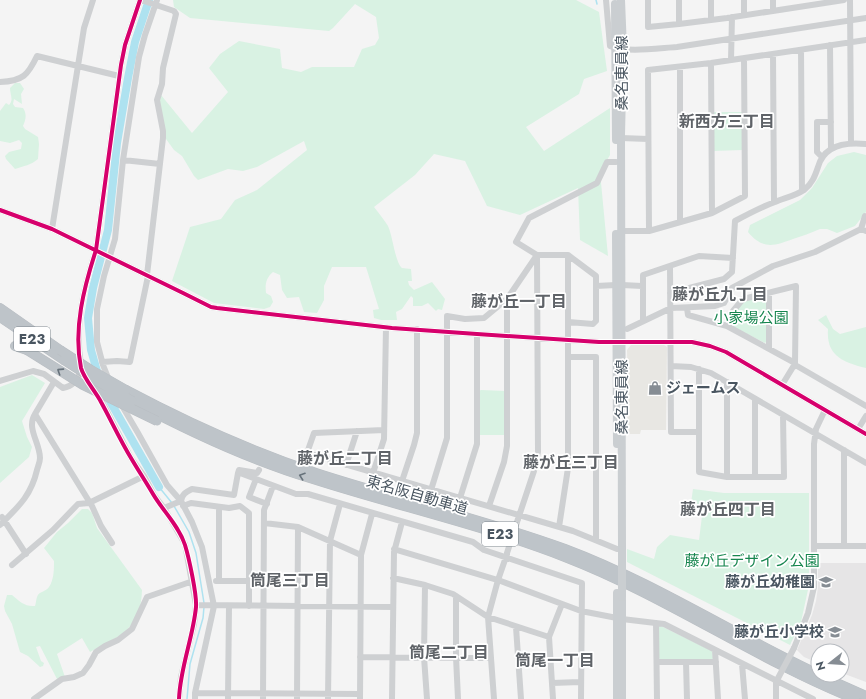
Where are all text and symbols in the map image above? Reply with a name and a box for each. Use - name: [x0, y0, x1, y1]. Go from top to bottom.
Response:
- street label: 桑名東員線: [611, 35, 633, 111]
- district label: 新西方三丁目: [679, 110, 775, 133]
- district label: 藤が丘九丁目: [672, 283, 768, 306]
- district label: 藤が丘一丁目: [471, 290, 567, 313]
- park label: 小家場公園: [713, 307, 789, 329]
- road number: E23: [14, 327, 50, 351]
- street label: 桑名東員線: [611, 359, 633, 435]
- one-way arrow: [57, 368, 64, 376]
- place label: ジェームス: [666, 377, 741, 399]
- shop icon: ジェームス: [647, 380, 663, 396]
- district label: 藤が丘二丁目: [297, 447, 393, 470]
- district label: 藤が丘三丁目: [523, 451, 619, 474]
- street label: 東名阪自動車道: [363, 470, 471, 520]
- one-way arrow: [299, 472, 306, 480]
- district label: 藤が丘四丁目: [680, 498, 776, 521]
- road number: E23: [482, 522, 518, 546]
- park label: 藤が丘デザイン公園: [684, 550, 820, 572]
- district label: 筒尾三丁目: [250, 569, 330, 592]
- place label: 藤が丘幼稚園: [725, 571, 815, 593]
- school or university icon: 藤が丘幼稚園: [818, 574, 834, 590]
- place label: 藤が丘小学校: [734, 621, 824, 643]
- school or university icon: 藤が丘小学校: [827, 624, 843, 640]
- district label: 筒尾二丁目: [409, 641, 489, 664]
- north arrow: [810, 643, 850, 683]
- district label: 筒尾一丁目: [515, 649, 595, 672]
- text: N: [812, 659, 829, 672]

